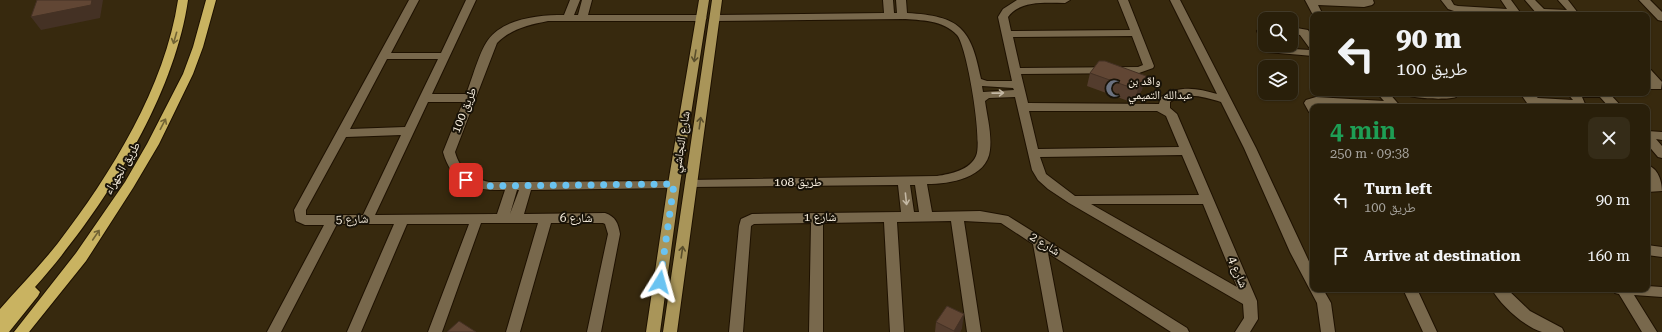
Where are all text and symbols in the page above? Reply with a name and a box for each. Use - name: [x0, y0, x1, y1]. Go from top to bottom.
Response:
- map controls: [1258, 12, 1298, 100]
- button: search: [1258, 12, 1298, 52]
- text: 90 m: [1396, 22, 1461, 55]
- icon: left: [1330, 28, 1382, 80]
- one-way arrow: [171, 31, 179, 44]
- one-way arrow: [691, 49, 699, 62]
- text: طريق 100: [1396, 58, 1468, 79]
- button: layers: [1258, 60, 1298, 100]
- place label: واقد بن عبدالله التميمي: [1128, 74, 1192, 105]
- mosque icon: واقد بن عبدالله التميمي: [1105, 78, 1125, 98]
- street label: طريق 100: [449, 85, 480, 135]
- one-way arrow: [991, 90, 1004, 97]
- street label: شارع النجاشي: [669, 110, 696, 174]
- one-way arrow: [696, 117, 704, 130]
- text: 4 min: [1330, 117, 1396, 145]
- button: close: [1588, 117, 1630, 159]
- one-way arrow: [160, 118, 168, 130]
- street label: طريق الجهراء: [101, 139, 143, 197]
- text: 250 m · 09:38: [1330, 146, 1409, 161]
- pin: [449, 163, 483, 197]
- icon: arrive: [455, 169, 477, 191]
- street label: طريق 108: [774, 175, 822, 189]
- text: Turn left: [1364, 180, 1432, 198]
- icon: left: [1330, 189, 1352, 211]
- text: 90 m: [1596, 191, 1630, 209]
- one-way arrow: [903, 192, 910, 205]
- text: طريق 100: [1364, 200, 1416, 215]
- street label: شارع 1: [804, 210, 836, 225]
- street label: شارع 6: [560, 211, 592, 226]
- street label: شارع 5: [336, 212, 369, 227]
- street label: شارع 2: [1027, 229, 1063, 259]
- one-way arrow: [92, 230, 100, 241]
- icon: arrive: [1330, 245, 1352, 267]
- one-way arrow: [678, 246, 686, 259]
- text: Arrive at destination: [1364, 247, 1520, 265]
- text: 160 m: [1587, 247, 1630, 265]
- street label: شارع 4: [1224, 254, 1251, 290]
- position arrow: [639, 261, 681, 303]

